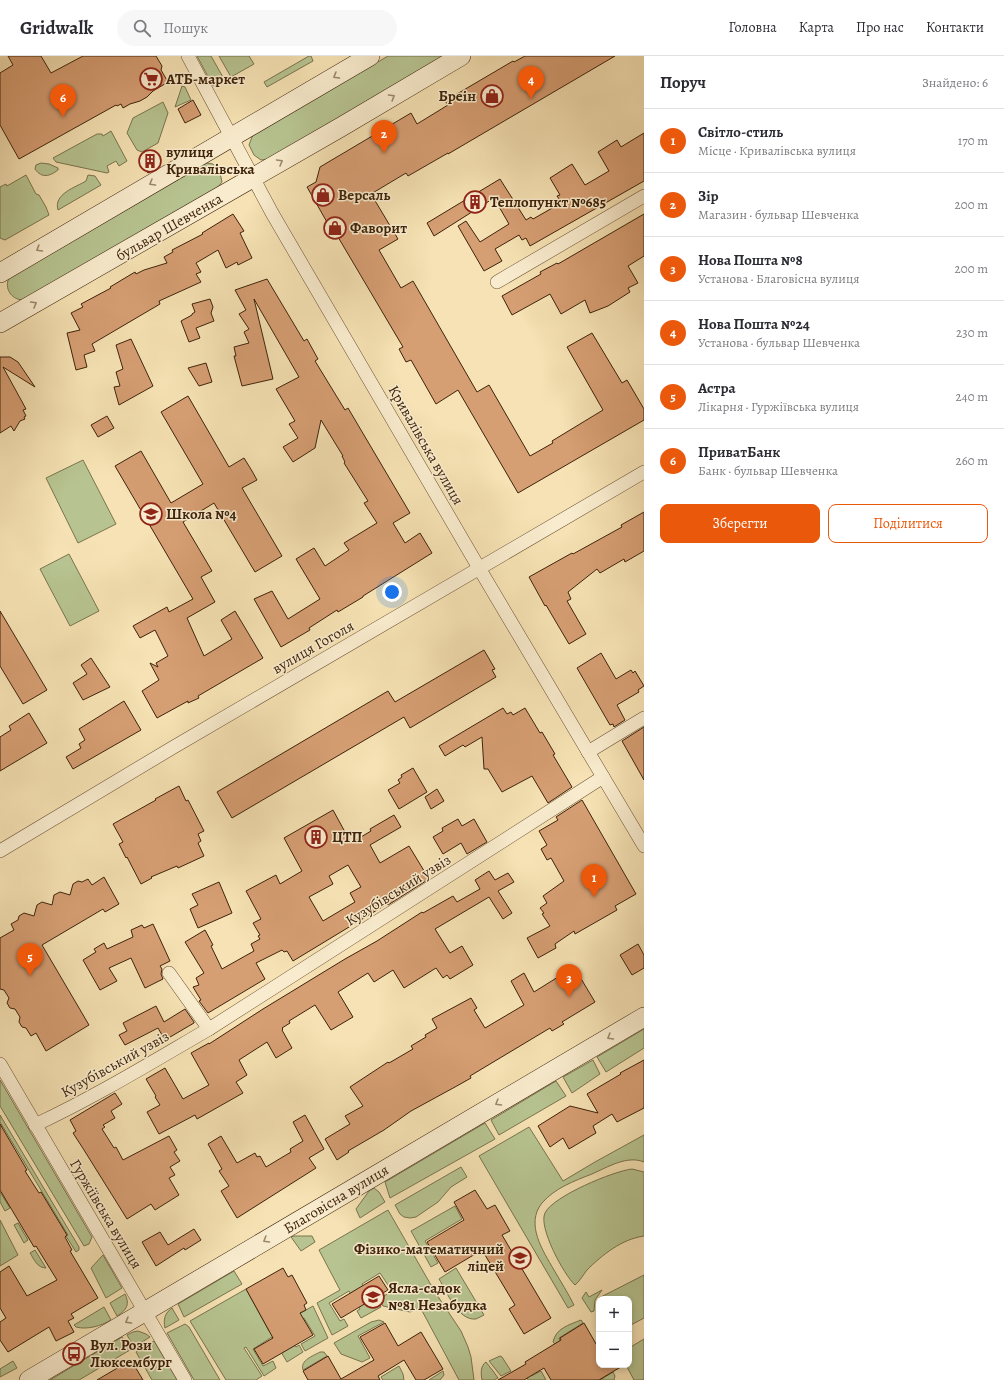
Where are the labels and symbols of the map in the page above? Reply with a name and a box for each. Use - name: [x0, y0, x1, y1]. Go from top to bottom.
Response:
- supermarket icon: АТБ-маркет: [138, 66, 164, 92]
- pin: 4: [518, 66, 544, 99]
- place label: АТБ-маркет: [165, 69, 245, 89]
- one-way arrow: [333, 71, 341, 78]
- shop icon: Бреін: [479, 83, 505, 109]
- pin: 6: [50, 84, 76, 117]
- place label: Бреін: [438, 86, 476, 106]
- one-way arrow: [388, 94, 395, 101]
- pin: 2: [371, 120, 397, 153]
- place label: вулиця Кривалівська: [166, 142, 256, 179]
- building icon: вулиця Кривалівська: [137, 148, 163, 174]
- one-way arrow: [276, 160, 283, 167]
- one-way arrow: [148, 179, 156, 186]
- shop icon: Версаль: [310, 182, 336, 208]
- place label: Версаль: [338, 185, 390, 205]
- street label: бульвар Шевченка: [112, 188, 226, 266]
- building icon: Теплопункт №685: [462, 189, 488, 215]
- place label: Теплопункт №685: [490, 192, 606, 212]
- shop icon: Фаворит: [322, 215, 348, 241]
- place label: Фаворит: [350, 218, 407, 238]
- one-way arrow: [36, 245, 43, 252]
- one-way arrow: [30, 302, 37, 309]
- street label: Кривалівська вулиця: [384, 382, 468, 508]
- school or university icon: Школа №4: [138, 501, 164, 527]
- place label: Школа №4: [166, 504, 237, 524]
- your location: [382, 582, 402, 602]
- street label: вулиця Гоголя: [269, 616, 357, 678]
- building icon: ЦТП: [303, 824, 329, 850]
- place label: ЦТП: [332, 827, 362, 847]
- street label: Кузубівський узвіз: [341, 850, 455, 930]
- pin: 1: [581, 864, 607, 897]
- pin: 5: [17, 943, 43, 976]
- pin: 3: [556, 964, 582, 997]
- street label: Кузубівський узвіз: [57, 1026, 173, 1102]
- one-way arrow: [607, 1032, 614, 1039]
- one-way arrow: [495, 1098, 502, 1105]
- street label: Гуржіївська вулиця: [65, 1155, 147, 1273]
- street label: Благовісна вулиця: [280, 1160, 392, 1238]
- one-way arrow: [263, 1236, 270, 1243]
- place label: Фізико-математичний ліцей: [354, 1239, 504, 1276]
- school or university icon: Фізико-математичний ліцей: [507, 1245, 533, 1271]
- place label: Ясла-садок №81 Незабудка: [388, 1278, 488, 1315]
- school or university icon: Ясла-садок №81 Незабудка: [360, 1284, 386, 1310]
- one-way arrow: [125, 1317, 132, 1324]
- place label: Вул. Рози Люксембург: [90, 1335, 172, 1372]
- bus stop icon: Вул. Рози Люксембург: [61, 1341, 87, 1367]

